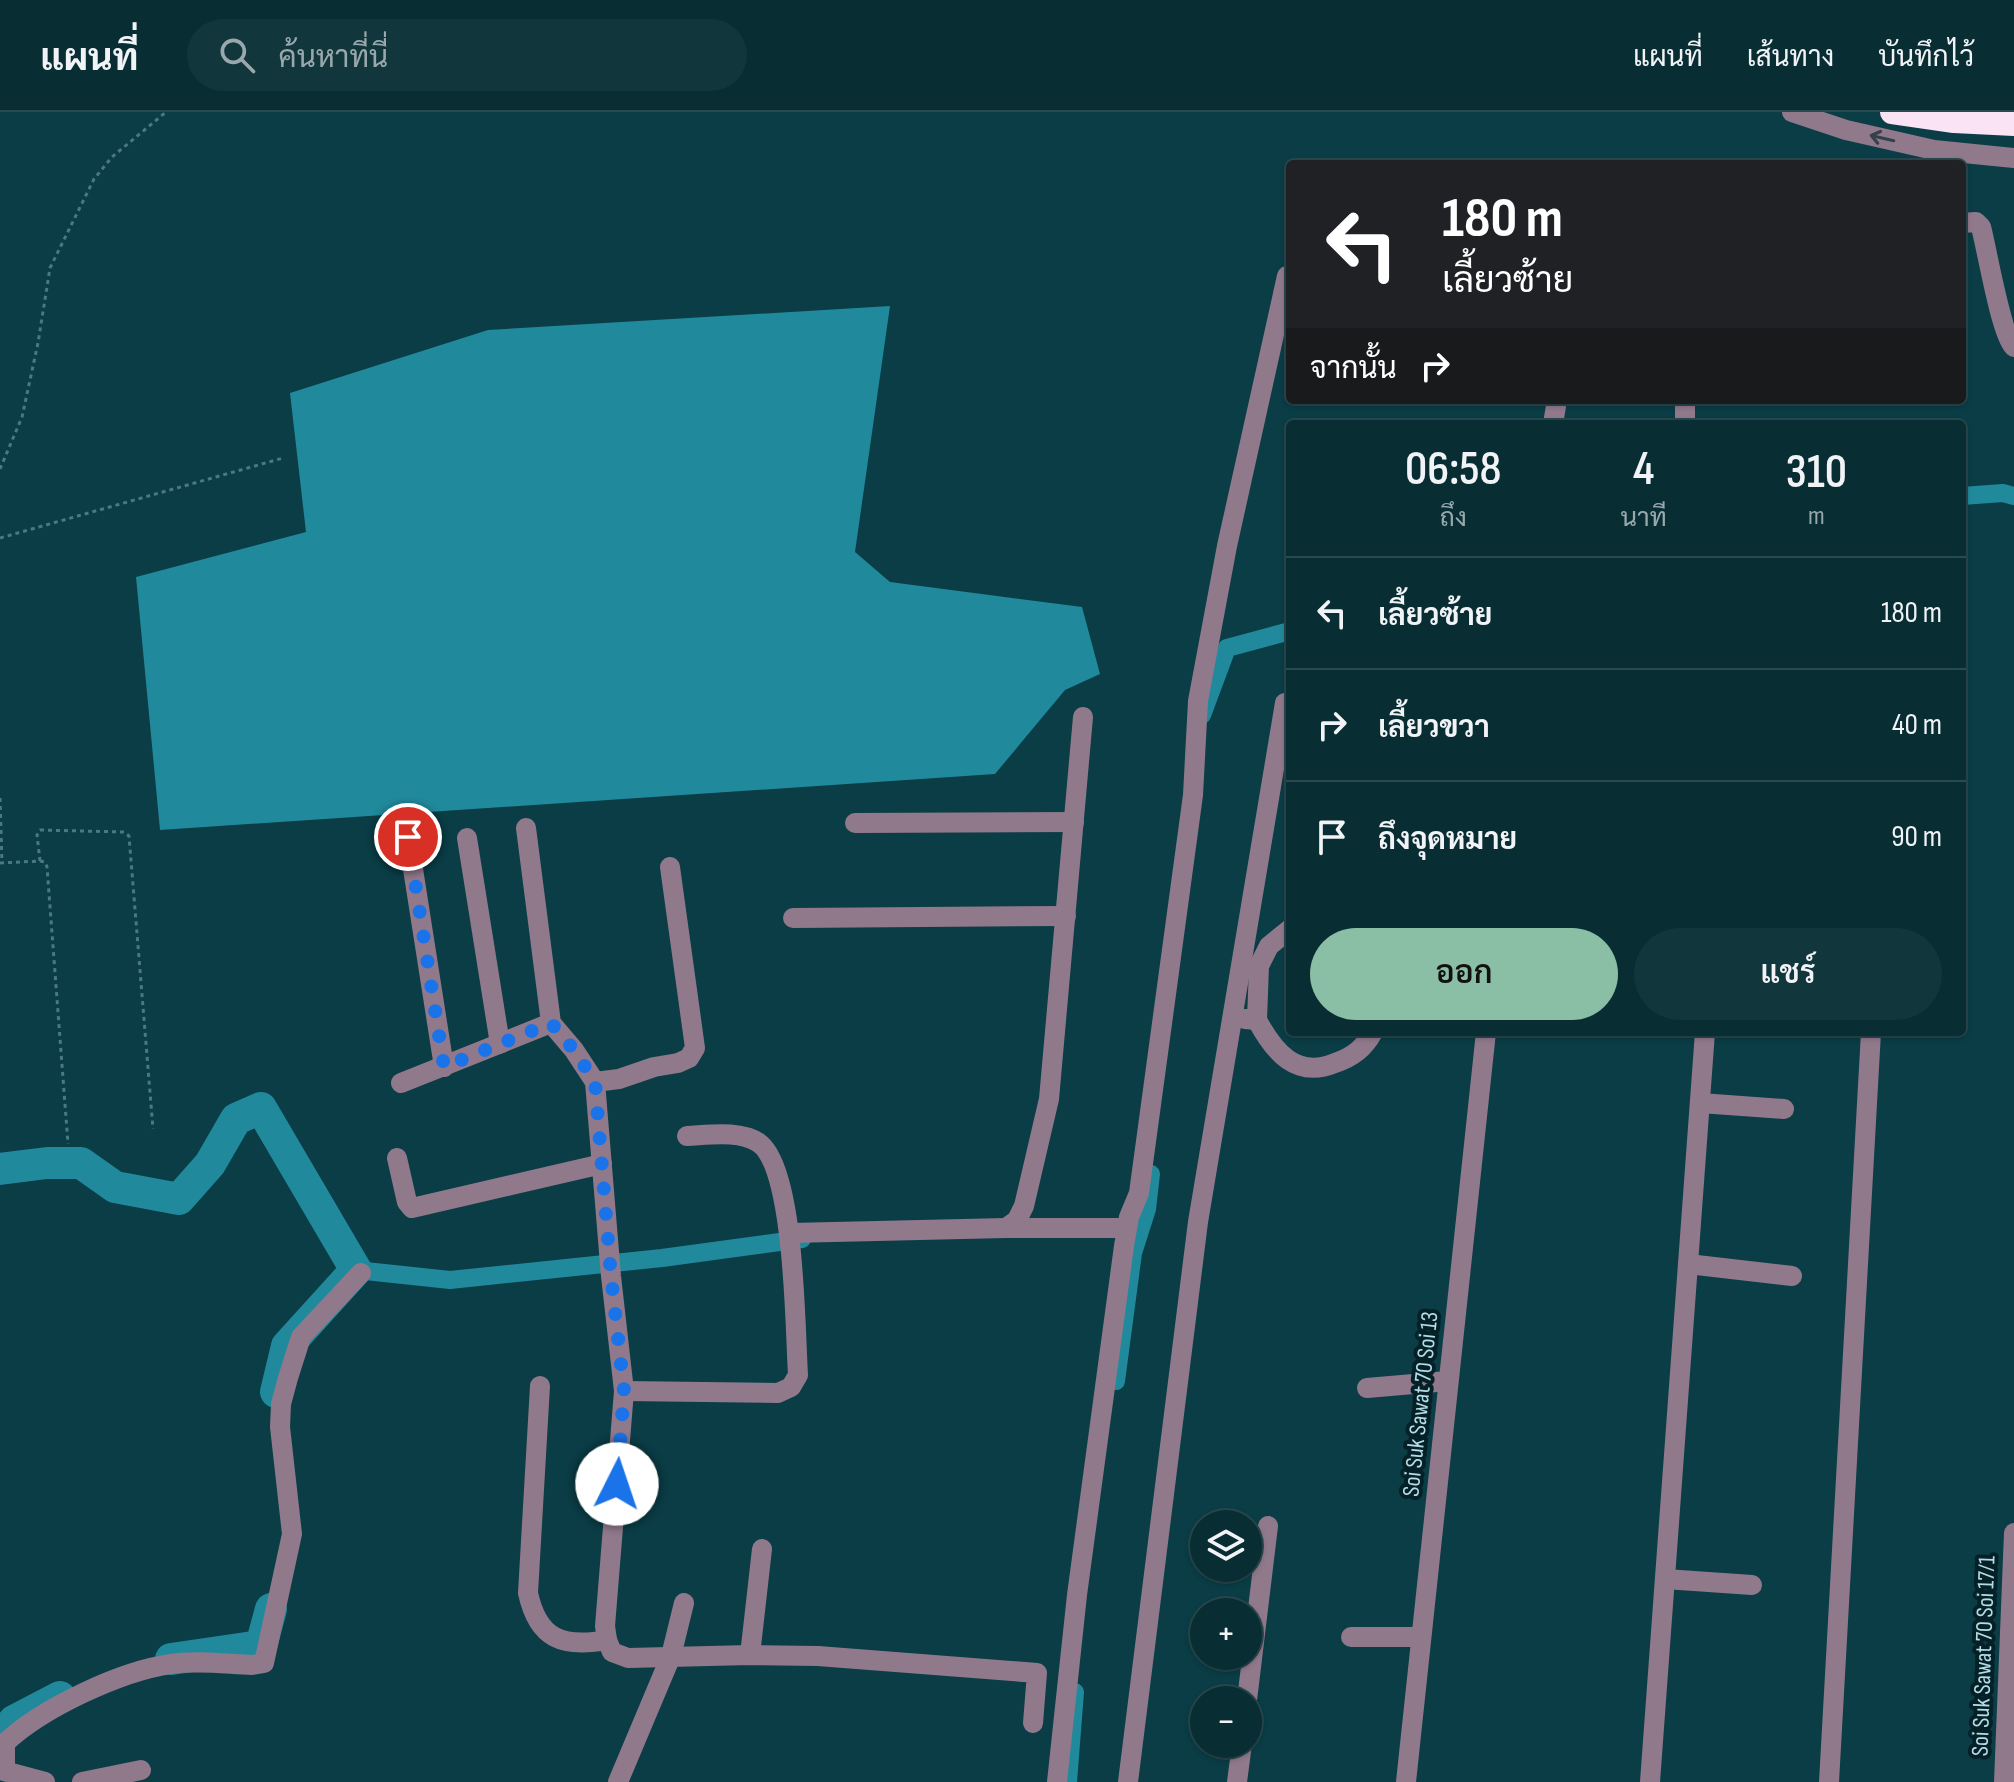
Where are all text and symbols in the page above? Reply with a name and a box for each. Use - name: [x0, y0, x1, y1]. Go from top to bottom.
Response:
- search box: [187, 19, 747, 91]
- icon: search: [215, 33, 259, 77]
- text: แผนที่: [40, 36, 139, 81]
- text: ค้นหาที่นี่: [279, 40, 388, 76]
- text: แผนที่: [1633, 41, 1703, 74]
- text: เส้นทาง: [1747, 41, 1834, 74]
- text: บันทึกไว้: [1878, 41, 1974, 74]
- one-way arrow: [1869, 130, 1895, 145]
- text: 180 m: [1442, 186, 1563, 253]
- icon: left: [1310, 192, 1414, 296]
- text: เลี้ยวซ้าย: [1442, 260, 1573, 303]
- icon: right: [1413, 344, 1457, 388]
- text: จากนั้น: [1310, 351, 1397, 387]
- text: 06:58: [1405, 441, 1502, 498]
- text: 4: [1633, 441, 1654, 498]
- text: 310: [1786, 444, 1847, 501]
- text: m: [1808, 501, 1825, 532]
- text: ถึง: [1440, 503, 1467, 534]
- text: นาที: [1621, 503, 1667, 534]
- icon: left: [1310, 591, 1354, 635]
- text: 180 m: [1881, 595, 1942, 631]
- text: เลี้ยวซ้าย: [1378, 598, 1492, 634]
- icon: right: [1310, 703, 1354, 747]
- text: 40 m: [1892, 707, 1942, 743]
- text: เลี้ยวขวา: [1378, 710, 1490, 746]
- pin: [374, 803, 442, 871]
- icon: arrive: [386, 815, 430, 859]
- icon: arrive: [1310, 815, 1354, 859]
- text: 90 m: [1891, 819, 1942, 855]
- text: ถึงจุดหมาย: [1378, 822, 1517, 858]
- button: ออก: [1310, 928, 1618, 1020]
- button: แชร์: [1634, 928, 1942, 1020]
- street label: Soi Suk Sawat 70 Soi 13: [1396, 1310, 1445, 1498]
- position arrow: [575, 1442, 659, 1526]
- map controls: [1190, 1510, 1262, 1758]
- button: layers: [1190, 1510, 1262, 1582]
- street label: Soi Suk Sawat 70 Soi 17/1: [1966, 1555, 2002, 1757]
- button: +: [1190, 1598, 1262, 1670]
- button: −: [1190, 1686, 1262, 1758]

